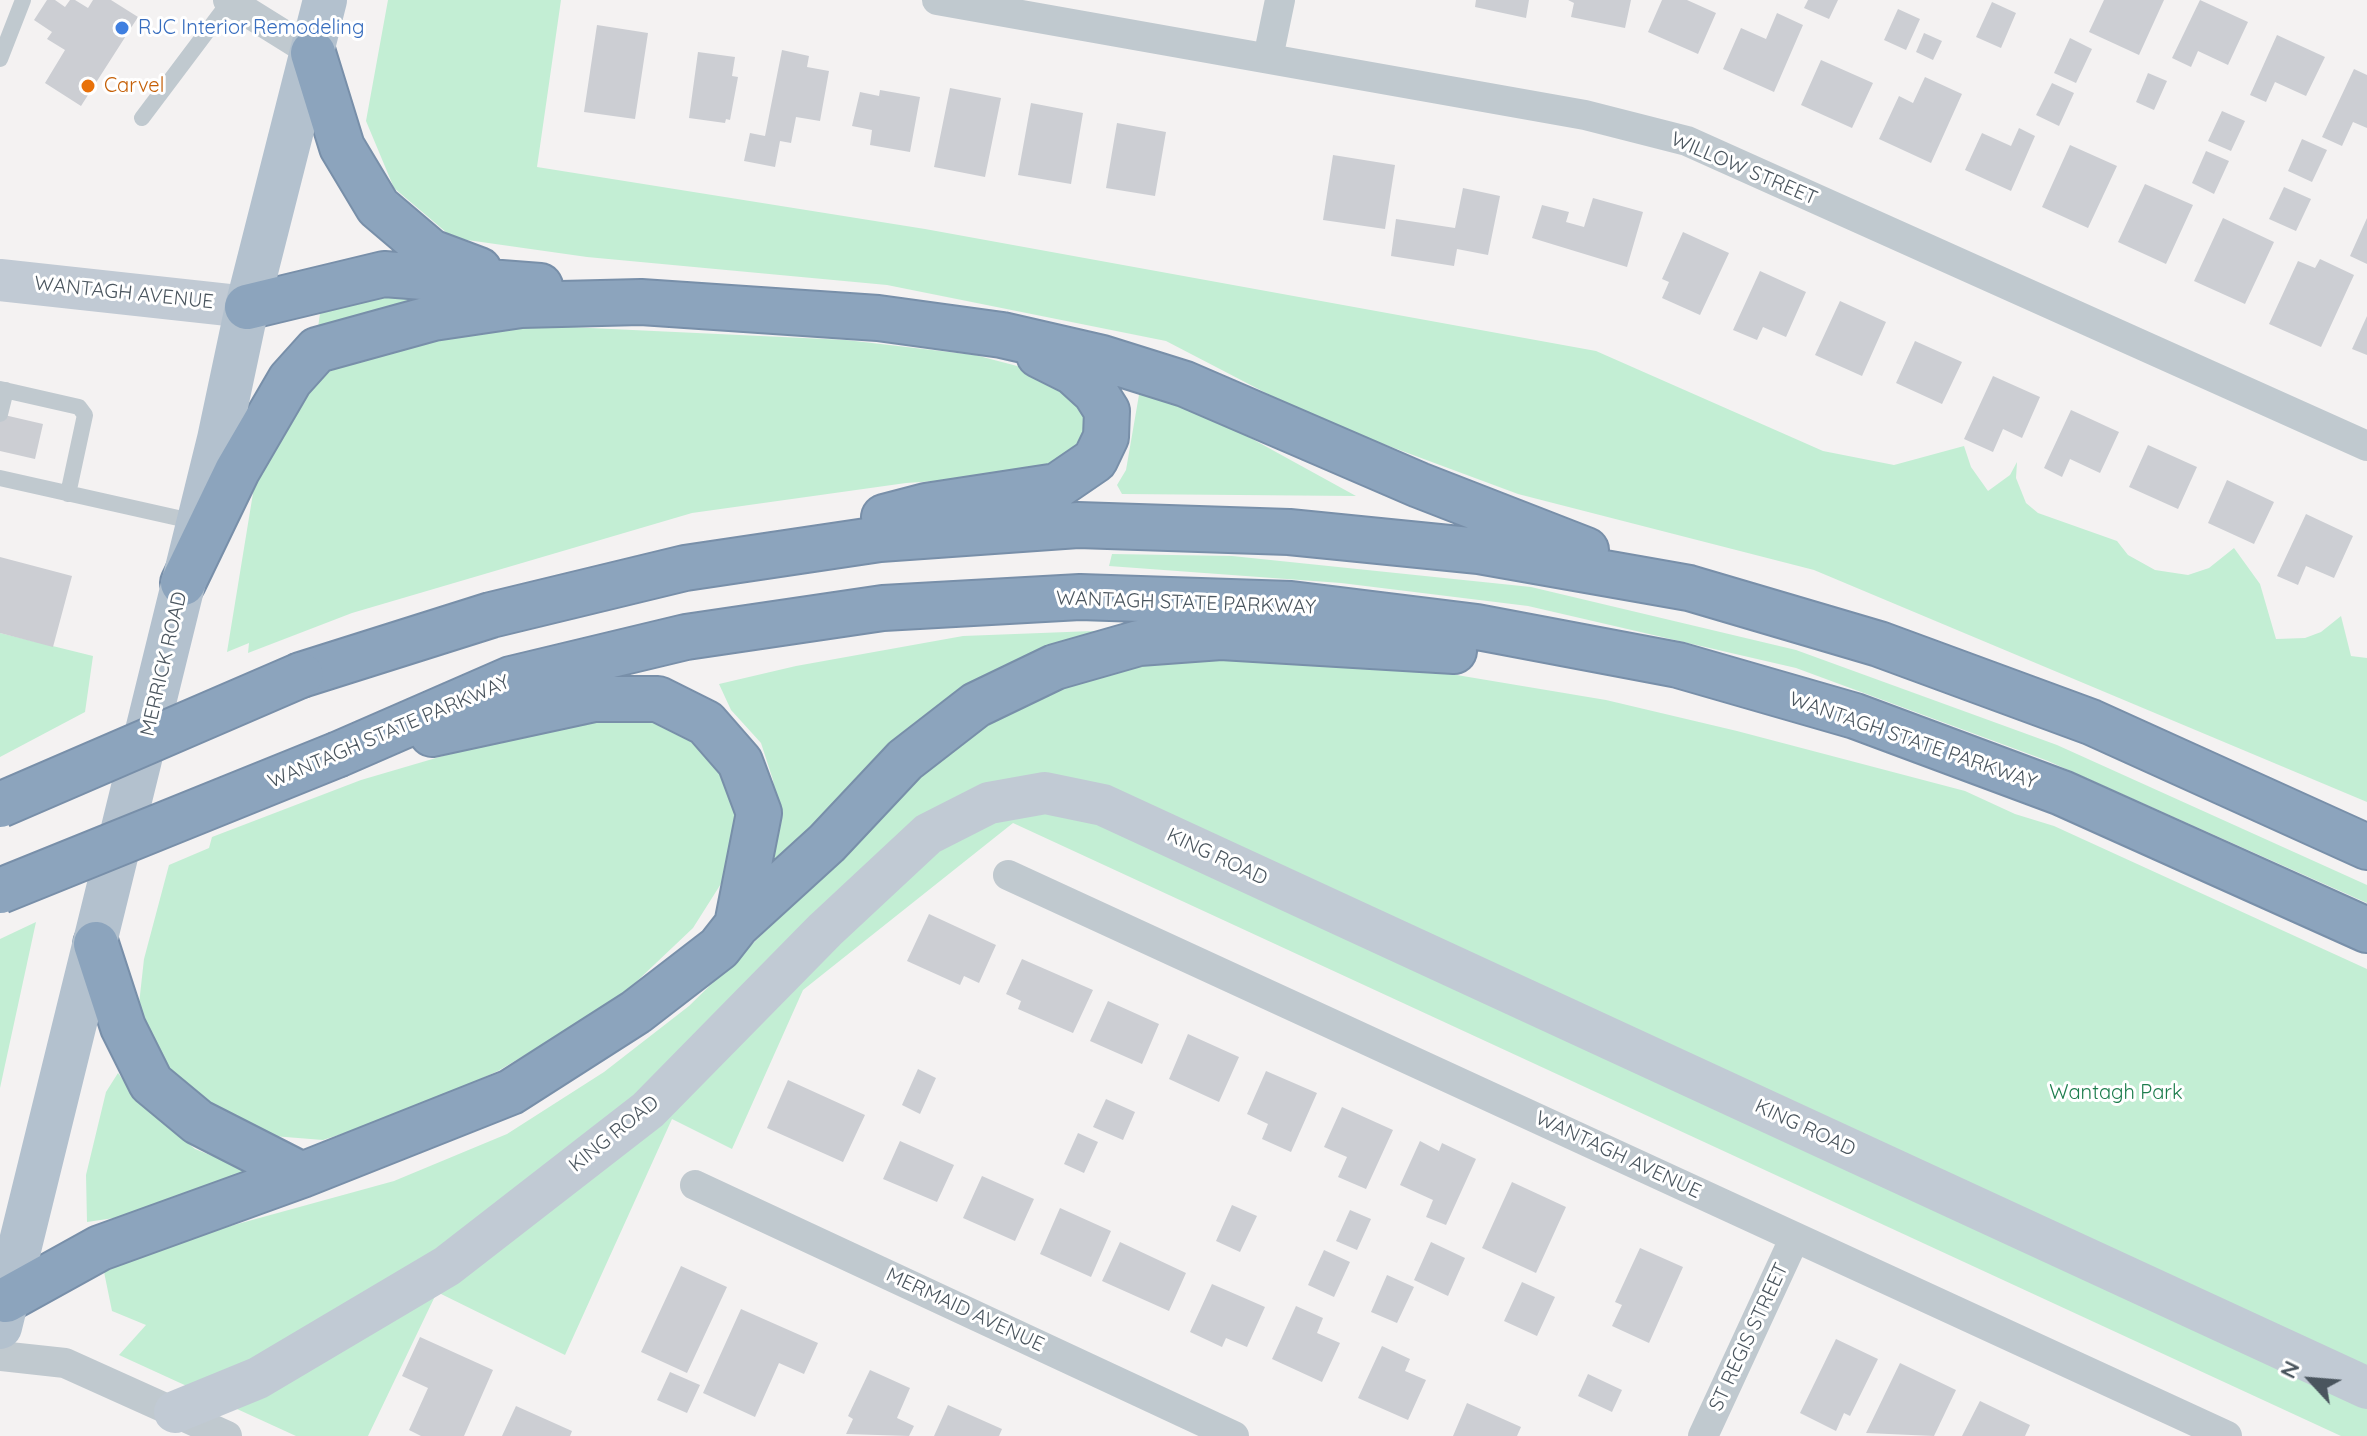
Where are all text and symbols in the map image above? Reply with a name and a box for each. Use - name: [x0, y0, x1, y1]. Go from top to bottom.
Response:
- place label: RJC Interior Remodeling: [138, 16, 364, 40]
- marker: RJC Interior Remodeling: [113, 19, 131, 37]
- place label: Carvel: [104, 74, 164, 98]
- marker: Carvel: [79, 77, 97, 95]
- street label: WILLOW STREET: [1667, 127, 1821, 211]
- street label: WANTAGH AVENUE: [33, 272, 215, 314]
- street label: WANTAGH STATE PARKWAY: [1056, 586, 1316, 620]
- street label: MERRICK ROAD: [136, 589, 192, 739]
- street label: WANTAGH STATE PARKWAY: [265, 670, 513, 794]
- street label: WANTAGH STATE PARKWAY: [1786, 687, 2040, 795]
- street label: KING ROAD: [1163, 823, 1271, 891]
- park label: Wantagh Park: [2049, 1081, 2183, 1105]
- street label: KING ROAD: [564, 1091, 664, 1177]
- street label: KING ROAD: [1751, 1094, 1859, 1162]
- street label: WANTAGH AVENUE: [1531, 1106, 1705, 1204]
- street label: ST REGIS STREET: [1704, 1259, 1794, 1415]
- street label: MERMAID AVENUE: [882, 1263, 1048, 1357]
- north arrow: [2271, 1340, 2351, 1420]
- text: N: [2273, 1356, 2306, 1383]

